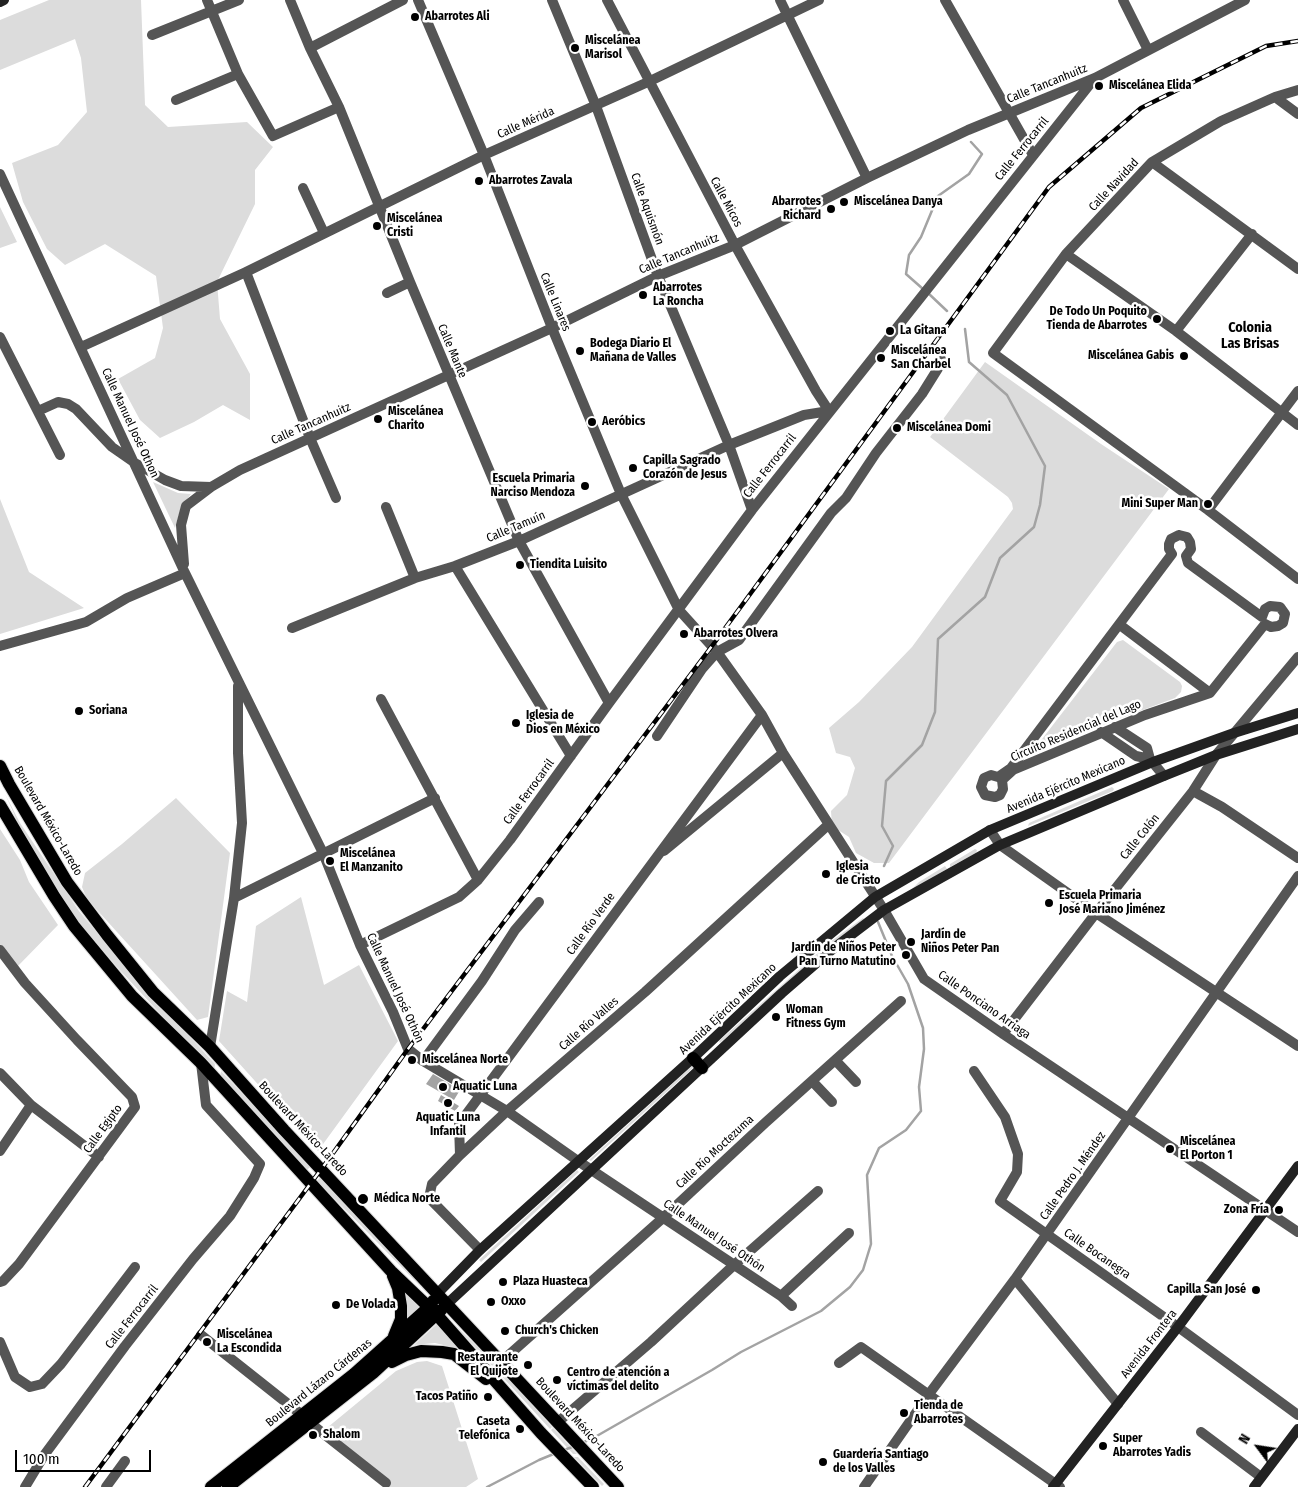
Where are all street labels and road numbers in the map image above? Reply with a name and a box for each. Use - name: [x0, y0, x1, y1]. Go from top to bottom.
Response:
- street label: Calle Tancanhuitz: [1005, 61, 1089, 107]
- street label: Calle Mérida: [495, 104, 557, 142]
- street label: Calle Ferrocarril: [992, 114, 1052, 184]
- street label: Calle Navidad: [1086, 156, 1142, 214]
- street label: Calle Aquismón: [627, 171, 667, 247]
- street label: Calle Micos: [707, 174, 745, 230]
- street label: Calle Tancanhuitz: [637, 231, 721, 277]
- street label: Calle Linares: [537, 270, 573, 334]
- street label: Calle Mante: [434, 322, 470, 380]
- street label: Calle Manuel José Othon: [98, 366, 162, 480]
- street label: Calle Tancanhuitz: [269, 400, 353, 448]
- street label: Calle Ferrocarril: [741, 431, 799, 501]
- street label: Calle Tamuín: [484, 508, 548, 546]
- street label: Circuito Residencial del Lago: [1009, 697, 1143, 765]
- street label: Avenida Ejército Mexicano: [1004, 753, 1128, 817]
- street label: Calle Ferrocarril: [500, 756, 558, 828]
- street label: Boulevard México-Laredo: [11, 764, 85, 878]
- street label: Calle Colón: [1117, 811, 1163, 863]
- street label: Calle Río Verde: [564, 890, 618, 958]
- street label: Calle Manuel José Othón: [363, 931, 427, 1045]
- street label: Avenida Ejército Mexicano: [676, 960, 780, 1058]
- street label: Calle Ponciano Arriaga: [935, 968, 1033, 1042]
- street label: Calle Río Valles: [556, 994, 622, 1054]
- street label: Boulevard México-Laredo: [255, 1079, 351, 1179]
- street label: Calle Egipto: [80, 1102, 126, 1156]
- street label: Calle Río Moctezuma: [673, 1112, 757, 1192]
- street label: Calle Pedro J. Méndez: [1037, 1129, 1109, 1223]
- street label: Calle Manuel José Othón: [660, 1197, 768, 1275]
- street label: Calle Bocanegra: [1061, 1226, 1133, 1282]
- street label: Calle Ferrocarril: [103, 1282, 161, 1352]
- street label: Avenida Frontera: [1118, 1307, 1180, 1381]
- street label: Boulevard Lázaro Cárdenas: [263, 1336, 375, 1430]
- street label: Boulevard México-Laredo: [532, 1375, 628, 1475]

